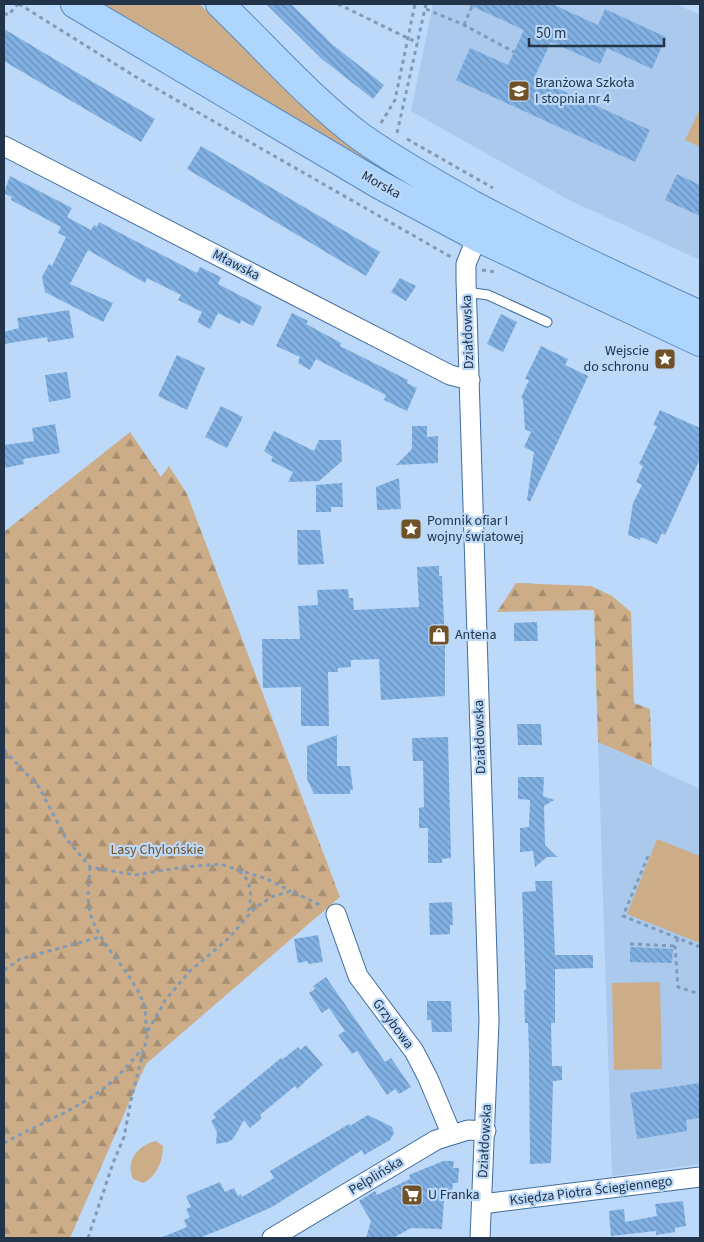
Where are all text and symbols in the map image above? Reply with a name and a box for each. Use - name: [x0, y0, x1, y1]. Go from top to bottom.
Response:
- scale bar: [529, 15, 664, 47]
- text: 50 m: [536, 23, 566, 44]
- place label: Branżowa Szkoła I stopnia nr 4: [535, 73, 635, 109]
- school or university icon: Branżowa Szkoła I stopnia nr 4: [507, 79, 531, 103]
- street label: Morska: [358, 166, 404, 204]
- street label: Mławska: [209, 244, 263, 286]
- street label: Działdowska: [457, 295, 479, 369]
- place label: Wejscie do schronu: [583, 341, 649, 377]
- place icon: Wejscie do schronu: [653, 347, 677, 371]
- place label: Pomnik ofiar I wojny światowej: [427, 511, 524, 547]
- place icon: Pomnik ofiar I wojny światowej: [399, 517, 423, 541]
- shop icon: Antena: [427, 623, 451, 647]
- place label: Antena: [455, 625, 496, 645]
- street label: Działdowska: [469, 700, 491, 774]
- park label: Lasy Chylońskie: [110, 840, 204, 860]
- street label: Grzybowa: [368, 995, 418, 1053]
- street label: Działdowska: [473, 1103, 497, 1179]
- street label: Pelplińska: [345, 1152, 407, 1200]
- street label: Księdza Piotra Ściegiennego: [509, 1171, 673, 1211]
- supermarket icon: U Franka: [400, 1183, 424, 1207]
- place label: U Franka: [428, 1185, 480, 1205]

